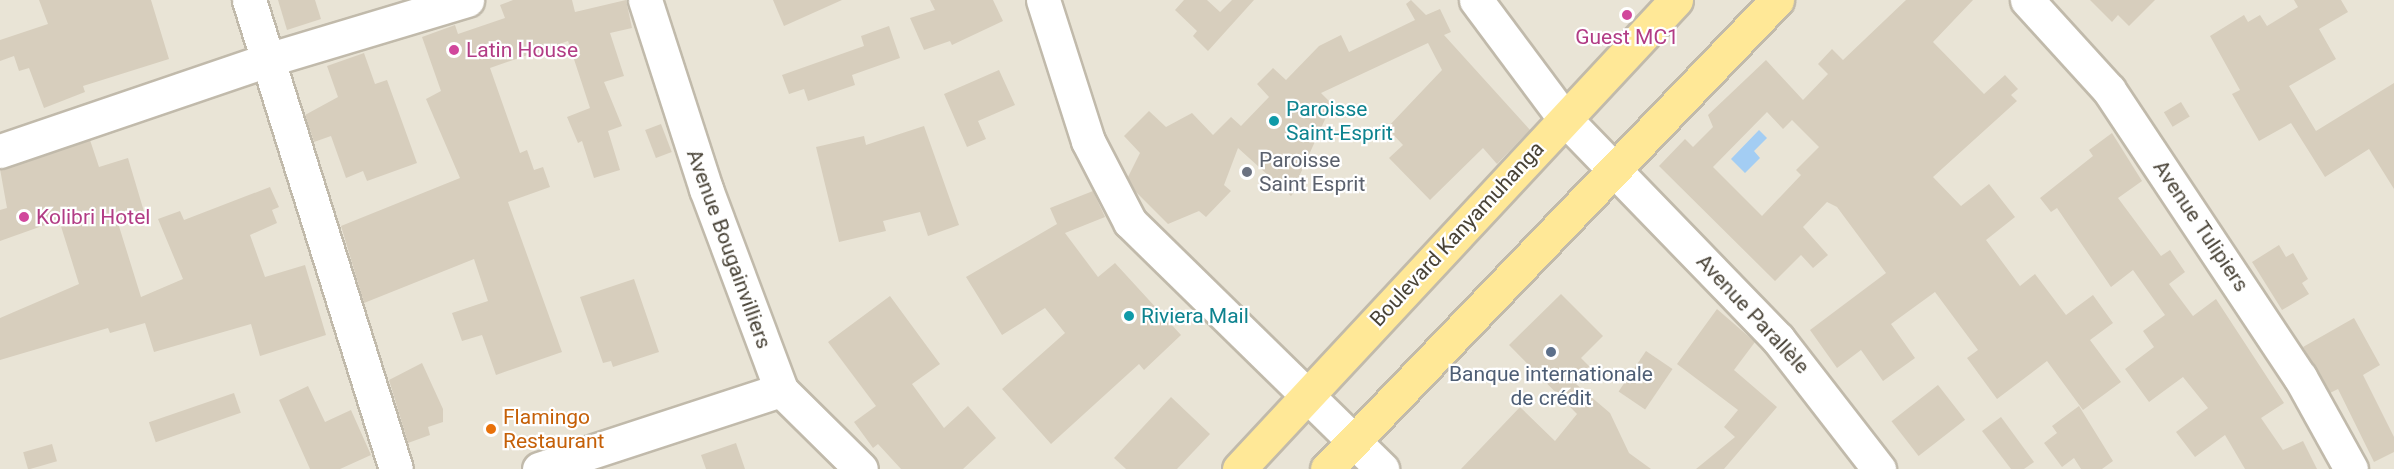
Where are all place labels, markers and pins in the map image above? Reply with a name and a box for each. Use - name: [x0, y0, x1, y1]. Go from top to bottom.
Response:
- marker: Guest MC1: [1620, 8, 1634, 22]
- place label: Guest MC1: [1575, 24, 1679, 50]
- place label: Latin House: [466, 37, 578, 63]
- marker: Latin House: [447, 43, 461, 57]
- place label: Paroisse Saint-Esprit: [1286, 96, 1393, 146]
- marker: Paroisse Saint-Esprit: [1267, 114, 1281, 128]
- place label: Paroisse Saint Esprit: [1259, 147, 1365, 197]
- marker: Paroisse Saint Esprit: [1240, 165, 1254, 179]
- place label: Kolibri Hotel: [36, 204, 150, 230]
- marker: Kolibri Hotel: [17, 210, 31, 224]
- place label: Riviera Mail: [1141, 303, 1249, 329]
- marker: Riviera Mail: [1122, 309, 1136, 323]
- marker: Banque internationale de crédit: [1544, 345, 1558, 359]
- place label: Banque internationale de crédit: [1449, 361, 1653, 411]
- place label: Flamingo Restaurant: [503, 404, 604, 454]
- marker: Flamingo Restaurant: [484, 422, 498, 436]

